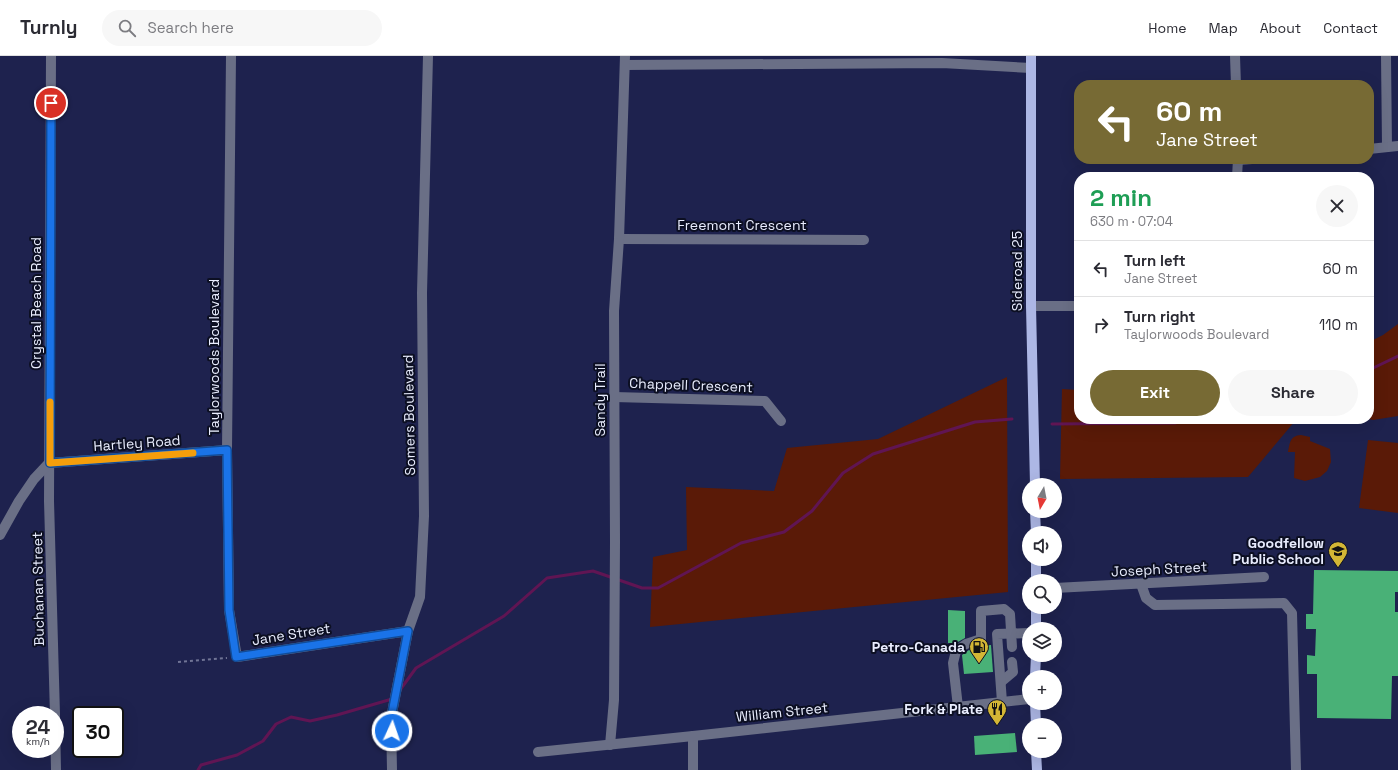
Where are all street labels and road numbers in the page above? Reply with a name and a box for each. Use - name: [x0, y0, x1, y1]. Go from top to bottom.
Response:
- street label: Freemont Crescent: [677, 216, 807, 234]
- street label: Sideroad 25: [1008, 231, 1026, 311]
- street label: Crystal Beach Road: [27, 237, 45, 369]
- street label: Taylorwoods Boulevard: [205, 279, 223, 435]
- street label: Somers Boulevard: [399, 354, 419, 476]
- street label: Sandy Trail: [591, 363, 609, 437]
- street label: Chappell Crescent: [629, 374, 753, 396]
- street label: Hartley Road: [93, 431, 181, 455]
- street label: Buchanan Street: [28, 532, 48, 646]
- street label: Joseph Street: [1110, 557, 1208, 581]
- street label: Jane Street: [250, 619, 332, 649]
- street label: William Street: [735, 698, 829, 726]

